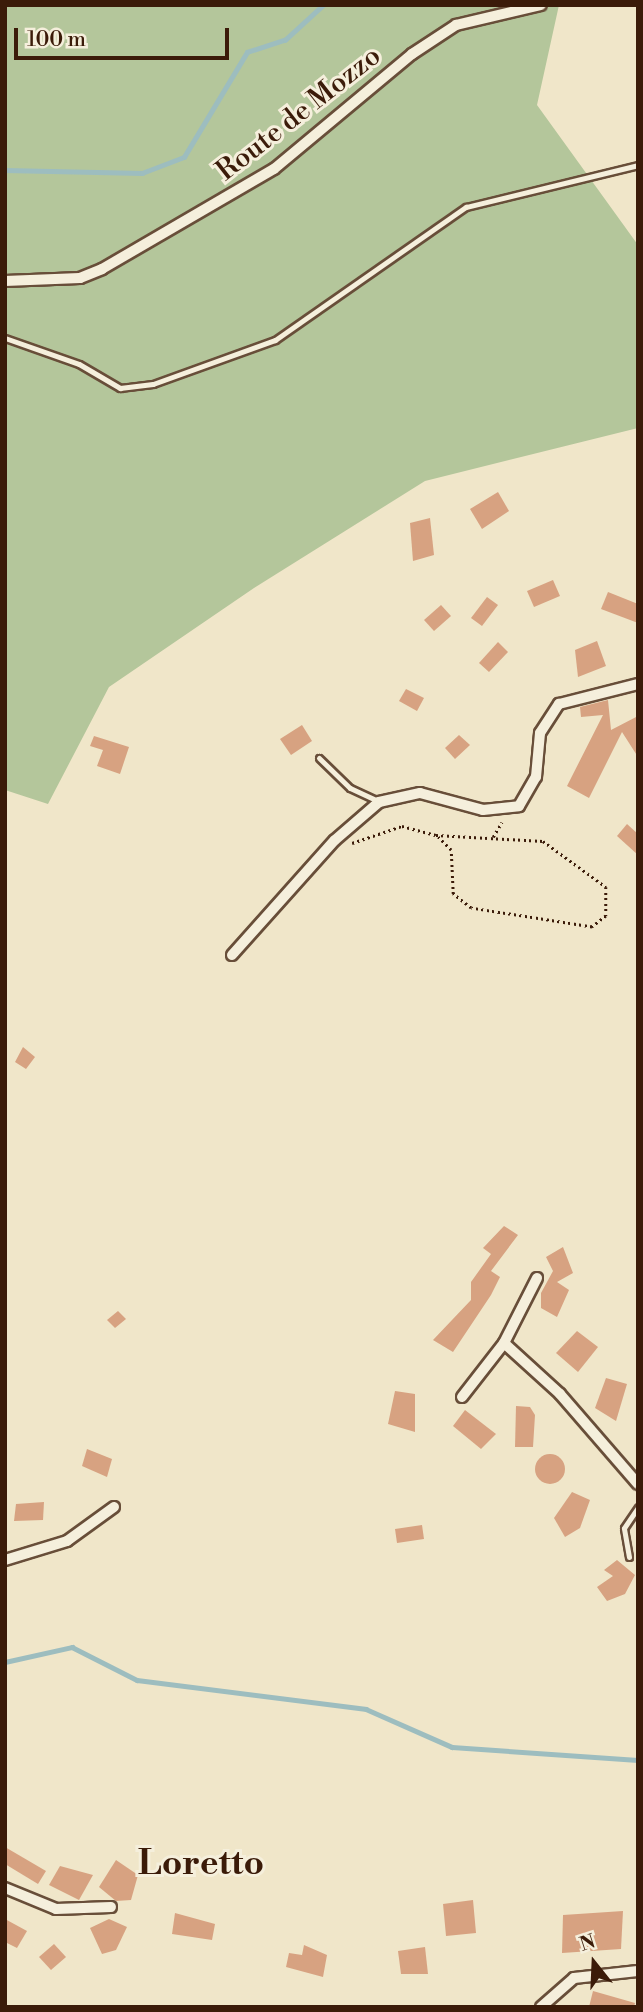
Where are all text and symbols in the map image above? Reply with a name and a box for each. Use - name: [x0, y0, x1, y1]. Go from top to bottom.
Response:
- scale bar: [18, 14, 233, 58]
- text: 100 m: [27, 27, 86, 53]
- street label: Route de Mozzo: [210, 39, 388, 189]
- district label: Loretto: [138, 1843, 264, 1885]
- north arrow: [559, 1928, 629, 1998]
- text: N: [577, 1929, 598, 1957]

